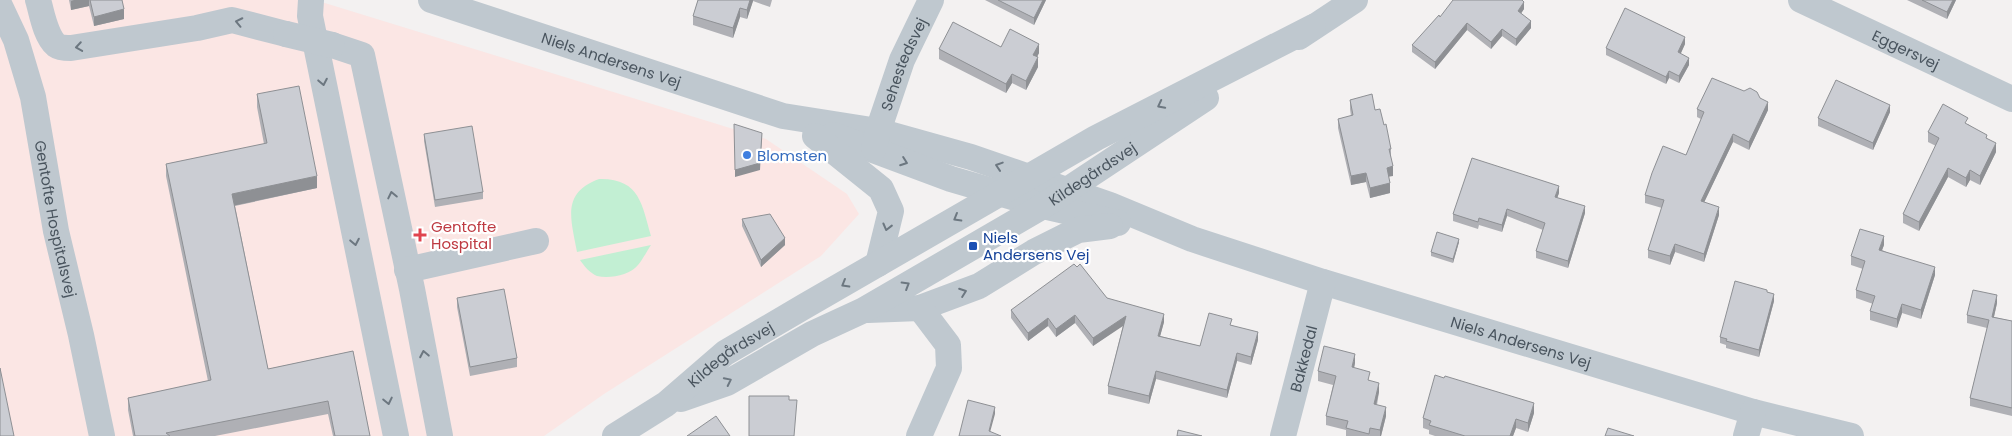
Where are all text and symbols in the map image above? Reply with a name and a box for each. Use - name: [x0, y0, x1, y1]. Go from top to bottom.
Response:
- street label: Sehestedsvej: [875, 14, 932, 114]
- one-way arrow: [234, 17, 243, 28]
- street label: Eggersvej: [1869, 24, 1943, 74]
- street label: Niels Andersens Vej: [539, 27, 684, 92]
- one-way arrow: [74, 41, 82, 52]
- one-way arrow: [317, 78, 328, 87]
- one-way arrow: [1157, 99, 1166, 109]
- street label: Kildegårdsvej: [1044, 137, 1140, 210]
- street label: Gentofte Hospitalsvej: [30, 139, 82, 299]
- place label: Blomsten: [757, 145, 827, 166]
- marker: Blomsten: [741, 149, 753, 161]
- one-way arrow: [899, 156, 907, 166]
- one-way arrow: [995, 162, 1004, 172]
- one-way arrow: [387, 190, 397, 199]
- one-way arrow: [954, 211, 963, 221]
- place label: Gentofte Hospital: [431, 216, 496, 254]
- one-way arrow: [883, 223, 893, 231]
- place label: Niels Andersens Vej: [983, 227, 1089, 265]
- marker: Gentofte Hospital: [413, 228, 427, 242]
- one-way arrow: [349, 237, 360, 246]
- marker: Niels Andersens Vej: [967, 240, 979, 252]
- one-way arrow: [841, 277, 850, 287]
- one-way arrow: [901, 282, 910, 292]
- one-way arrow: [958, 288, 967, 298]
- street label: Niels Andersens Vej: [1448, 311, 1594, 373]
- street label: Kildegårdsvej: [683, 316, 777, 392]
- street label: Bakkedal: [1284, 323, 1322, 394]
- one-way arrow: [420, 349, 430, 358]
- one-way arrow: [723, 377, 732, 388]
- one-way arrow: [383, 396, 393, 405]

